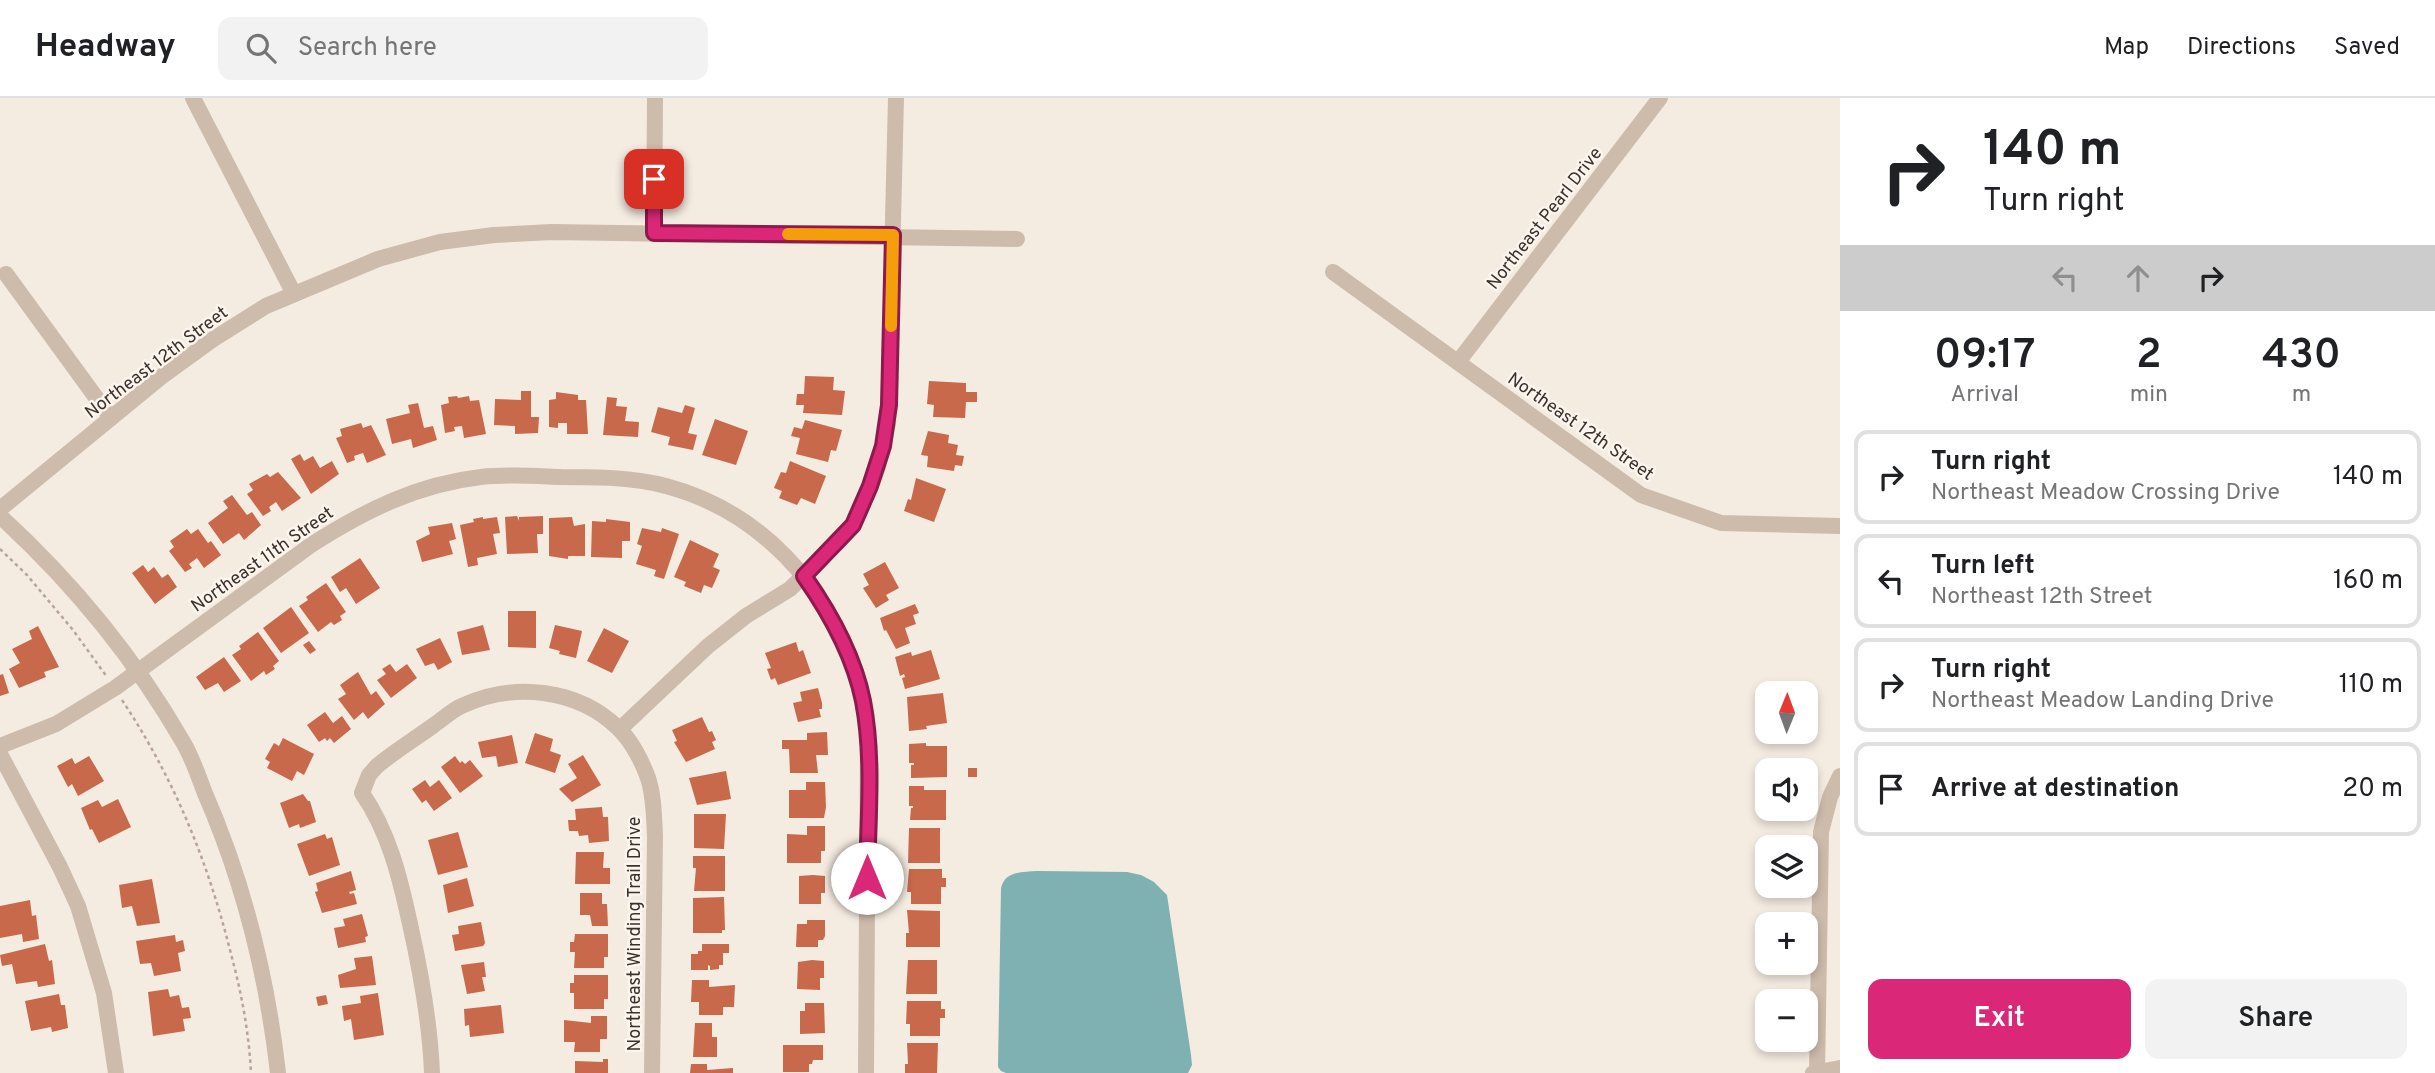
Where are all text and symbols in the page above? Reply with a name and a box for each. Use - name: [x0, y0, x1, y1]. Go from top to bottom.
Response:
- search box: [218, 17, 708, 80]
- text: Headway: [35, 27, 176, 69]
- icon: search: [242, 29, 280, 67]
- text: Search here: [298, 32, 437, 65]
- text: Map: [2104, 33, 2149, 63]
- text: Directions: [2187, 33, 2296, 63]
- text: Saved: [2334, 33, 2400, 63]
- text: 140 m: [1983, 121, 2122, 183]
- icon: right: [1868, 126, 1959, 217]
- street label: Northeast Pearl Drive: [1482, 143, 1608, 295]
- pin: [624, 149, 684, 209]
- icon: arrive: [635, 160, 673, 198]
- text: Turn right: [1983, 182, 2125, 222]
- icon: left: [2046, 259, 2084, 297]
- icon: ahead: [2119, 259, 2157, 297]
- icon: right: [2192, 259, 2230, 297]
- street label: Northeast 12th Street: [81, 302, 233, 425]
- text: 09:17: [1934, 330, 2036, 383]
- text: 2: [2136, 330, 2162, 383]
- text: 430: [2262, 330, 2341, 383]
- street label: Northeast 12th Street: [1503, 368, 1658, 486]
- text: Arrival: [1951, 381, 2019, 410]
- text: min: [2130, 381, 2168, 410]
- text: m: [2292, 381, 2311, 410]
- text: Turn right: [1931, 446, 2051, 479]
- icon: right: [1872, 458, 1910, 496]
- text: 140 m: [2333, 461, 2403, 494]
- text: Northeast Meadow Crossing Drive: [1931, 479, 2280, 508]
- street label: Northeast 11th Street: [187, 502, 339, 618]
- text: Turn left: [1931, 550, 2035, 583]
- icon: left: [1872, 562, 1910, 600]
- text: 160 m: [2333, 565, 2403, 598]
- text: Northeast 12th Street: [1931, 583, 2152, 612]
- text: Turn right: [1931, 654, 2051, 687]
- icon: right: [1872, 666, 1910, 704]
- text: 110 m: [2339, 669, 2403, 702]
- north arrow: [1755, 681, 1818, 744]
- map controls: [1755, 681, 1818, 1052]
- text: Northeast Meadow Landing Drive: [1931, 687, 2274, 716]
- button: sound: [1755, 758, 1818, 821]
- icon: arrive: [1872, 770, 1910, 808]
- text: Arrive at destination: [1931, 773, 2179, 806]
- text: 20 m: [2342, 773, 2403, 806]
- street label: Northeast Winding Trail Drive: [624, 817, 647, 1051]
- button: layers: [1755, 835, 1818, 898]
- position arrow: [830, 841, 904, 915]
- button: +: [1755, 912, 1818, 975]
- button: Exit: [1868, 979, 2131, 1059]
- button: Share: [2145, 979, 2407, 1059]
- button: −: [1755, 989, 1818, 1052]

